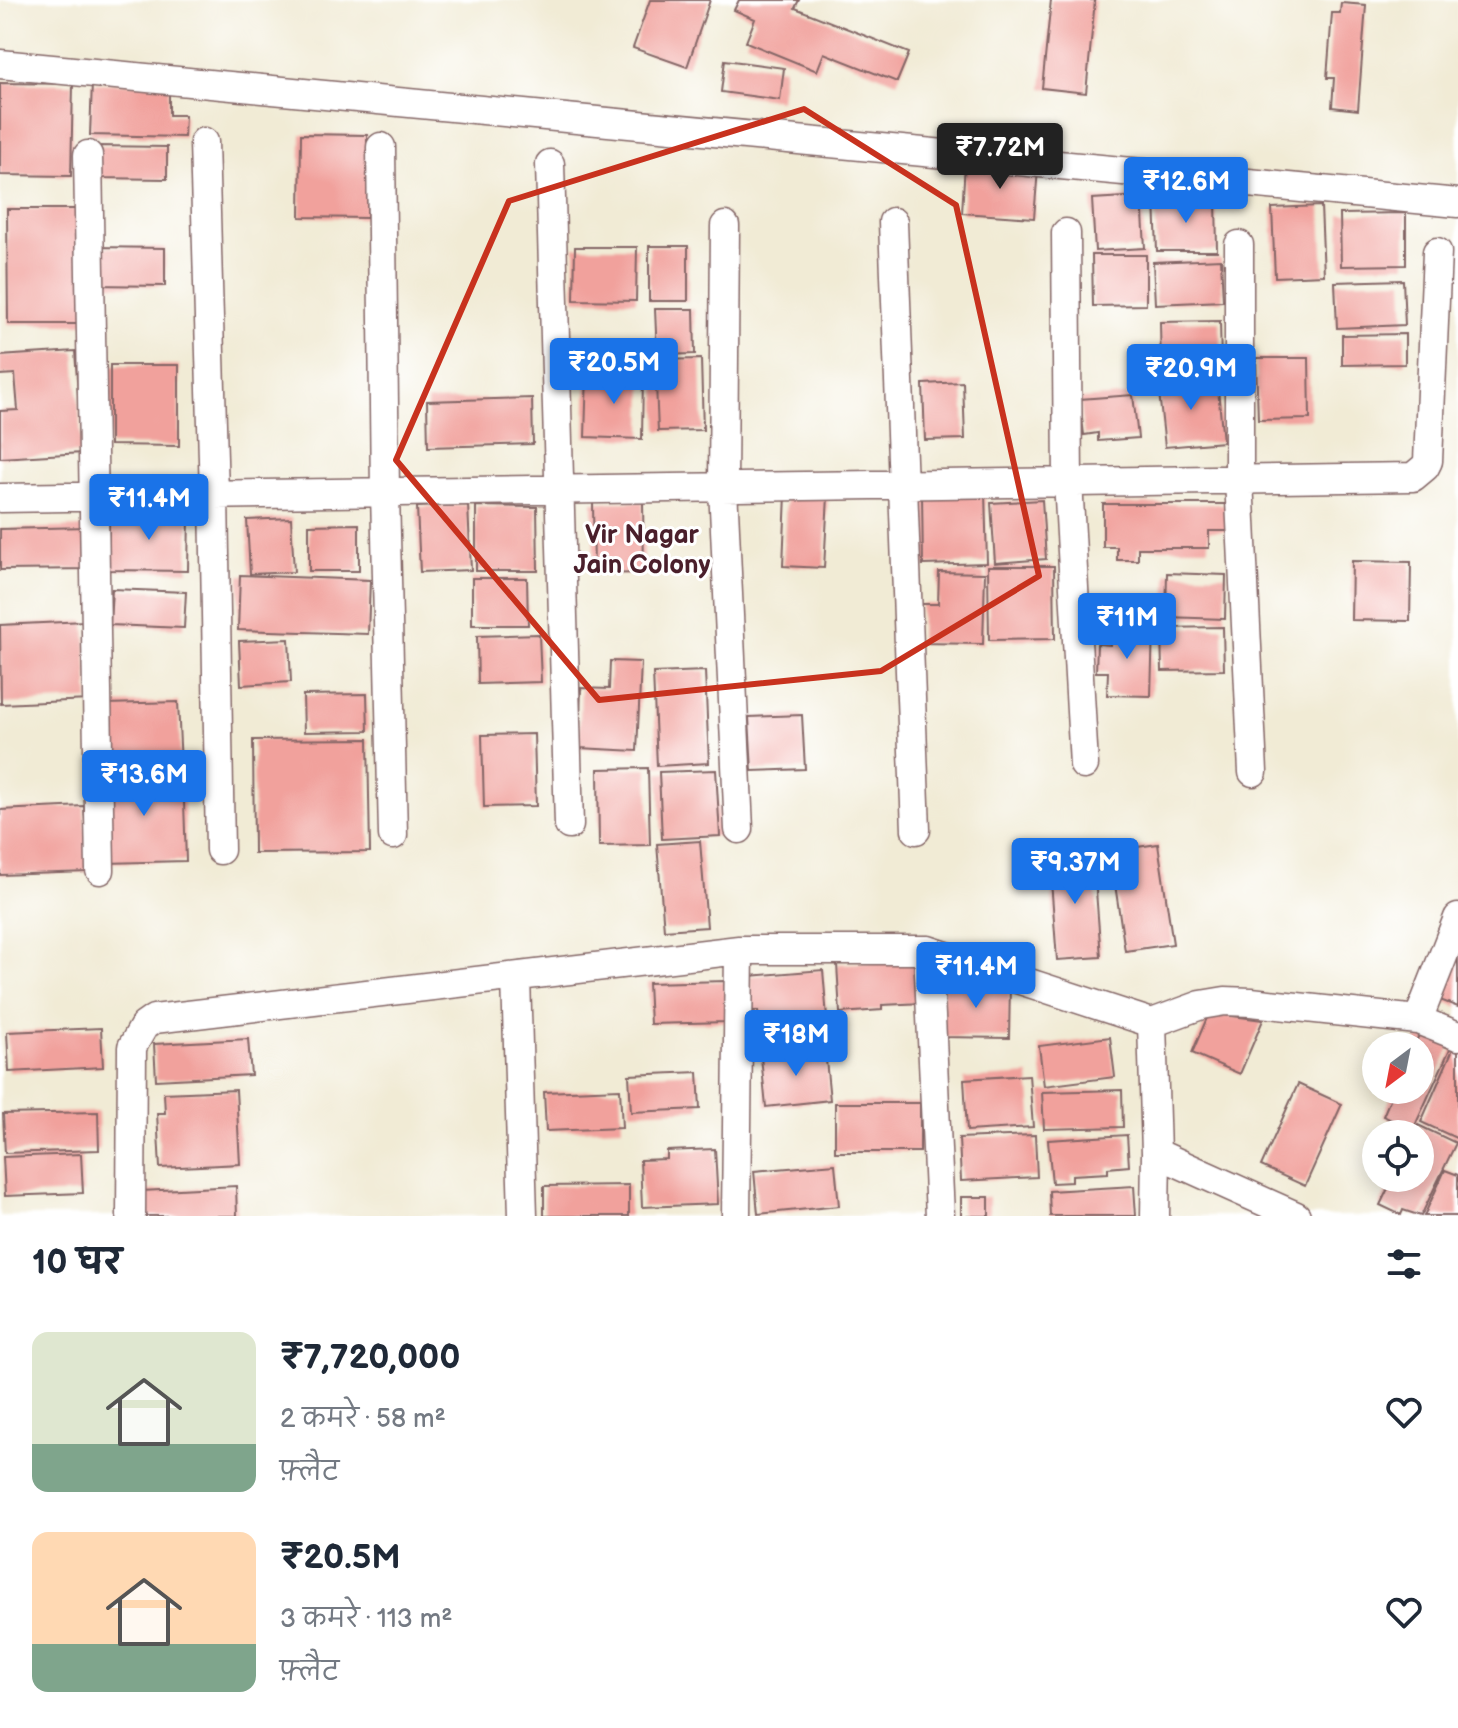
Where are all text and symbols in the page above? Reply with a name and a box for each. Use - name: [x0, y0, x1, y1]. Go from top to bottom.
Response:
- pin: ₹7.72M: [935, 123, 1065, 191]
- text: ₹7.72M: [955, 133, 1045, 164]
- pin: ₹12.6M: [1121, 157, 1251, 225]
- text: ₹12.6M: [1142, 167, 1230, 198]
- pin: ₹20.5M: [549, 338, 679, 406]
- pin: ₹20.9M: [1126, 344, 1256, 412]
- text: ₹20.5M: [568, 348, 660, 379]
- text: ₹20.9M: [1145, 354, 1237, 385]
- pin: ₹11.4M: [84, 474, 214, 542]
- text: ₹11.4M: [107, 484, 191, 515]
- district label: Vir Nagar Jain Colony: [574, 520, 711, 581]
- pin: ₹11M: [1080, 593, 1174, 661]
- text: ₹11M: [1096, 603, 1158, 634]
- pin: ₹13.6M: [79, 750, 209, 818]
- text: ₹13.6M: [100, 760, 188, 791]
- pin: ₹9.37M: [1010, 838, 1140, 906]
- text: ₹9.37M: [1030, 848, 1120, 879]
- pin: ₹11.4M: [911, 942, 1041, 1010]
- text: ₹11.4M: [934, 952, 1018, 983]
- pin: ₹18M: [749, 1010, 843, 1078]
- text: ₹18M: [763, 1020, 829, 1051]
- north arrow: [1362, 1032, 1434, 1104]
- map controls: [1362, 1032, 1434, 1192]
- button: locate: [1362, 1120, 1434, 1192]
- text: 10 घर: [32, 1242, 122, 1283]
- icon: filters: [1382, 1242, 1426, 1286]
- text: ₹7,720,000: [280, 1337, 460, 1378]
- icon: home: [96, 1364, 192, 1460]
- icon: heart: [1382, 1390, 1426, 1434]
- text: 2 कमरे · 58 m²: [280, 1404, 446, 1435]
- text: फ़्लैट: [280, 1457, 339, 1488]
- text: ₹20.5M: [280, 1537, 401, 1578]
- icon: home: [96, 1564, 192, 1660]
- icon: heart: [1382, 1590, 1426, 1634]
- text: 3 कमरे · 113 m²: [280, 1604, 453, 1635]
- text: फ़्लैट: [280, 1657, 339, 1688]

